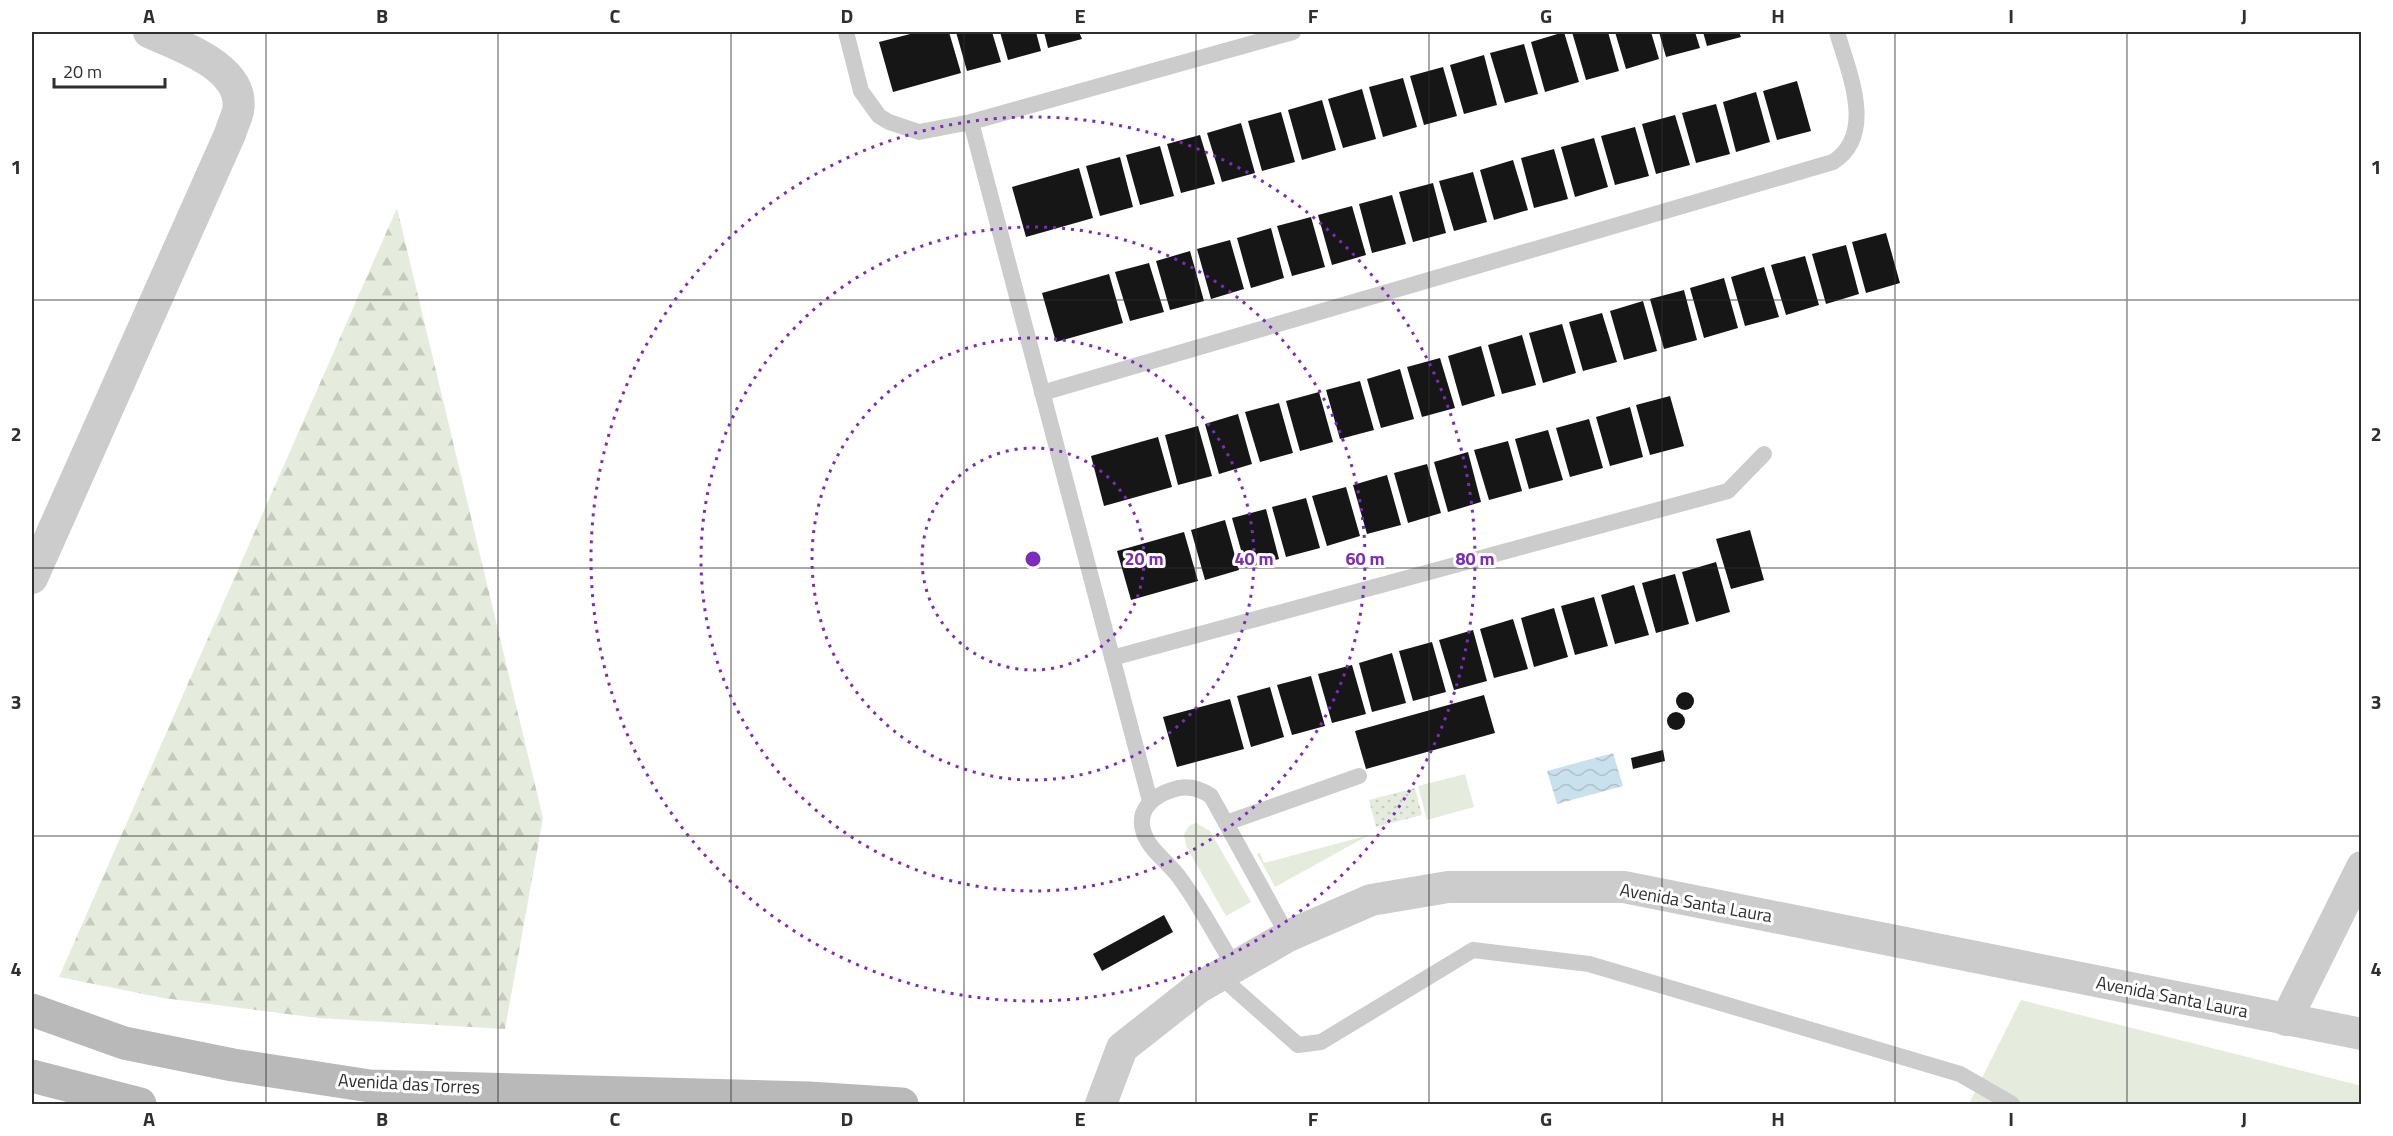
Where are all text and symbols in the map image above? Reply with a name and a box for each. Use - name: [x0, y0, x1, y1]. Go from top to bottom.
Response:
- text: A: [143, 0, 155, 31]
- text: B: [376, 0, 388, 31]
- text: C: [610, 0, 621, 31]
- text: D: [841, 0, 853, 31]
- text: E: [1074, 0, 1086, 31]
- text: F: [1308, 0, 1319, 31]
- text: G: [1540, 0, 1552, 31]
- text: H: [1771, 0, 1785, 31]
- text: I: [2008, 0, 2014, 31]
- text: J: [2241, 0, 2247, 31]
- scale bar: [54, 51, 165, 89]
- text: 20 m: [63, 58, 102, 85]
- text: 1: [10, 151, 22, 182]
- text: 1: [2370, 151, 2382, 182]
- text: 2: [10, 418, 22, 449]
- text: 2: [2370, 418, 2382, 449]
- text: 20 m: [1124, 545, 1164, 572]
- text: 40 m: [1234, 545, 1274, 572]
- text: 60 m: [1345, 545, 1385, 572]
- text: 80 m: [1455, 545, 1495, 572]
- centre of rings: [1023, 549, 1043, 569]
- text: 3: [10, 686, 22, 717]
- text: 3: [2370, 686, 2382, 717]
- street label: Avenida Santa Laura: [1618, 876, 1774, 929]
- text: 4: [10, 953, 22, 984]
- text: 4: [2370, 953, 2382, 984]
- street label: Avenida Santa Laura: [2094, 969, 2250, 1024]
- street label: Avenida das Torres: [337, 1066, 481, 1101]
- text: A: [143, 1103, 155, 1134]
- text: B: [376, 1103, 388, 1134]
- text: C: [610, 1103, 621, 1134]
- text: D: [841, 1103, 853, 1134]
- text: E: [1074, 1103, 1086, 1134]
- text: F: [1308, 1103, 1319, 1134]
- text: G: [1540, 1103, 1552, 1134]
- text: H: [1771, 1103, 1785, 1134]
- text: I: [2008, 1103, 2014, 1134]
- text: J: [2241, 1103, 2247, 1134]

